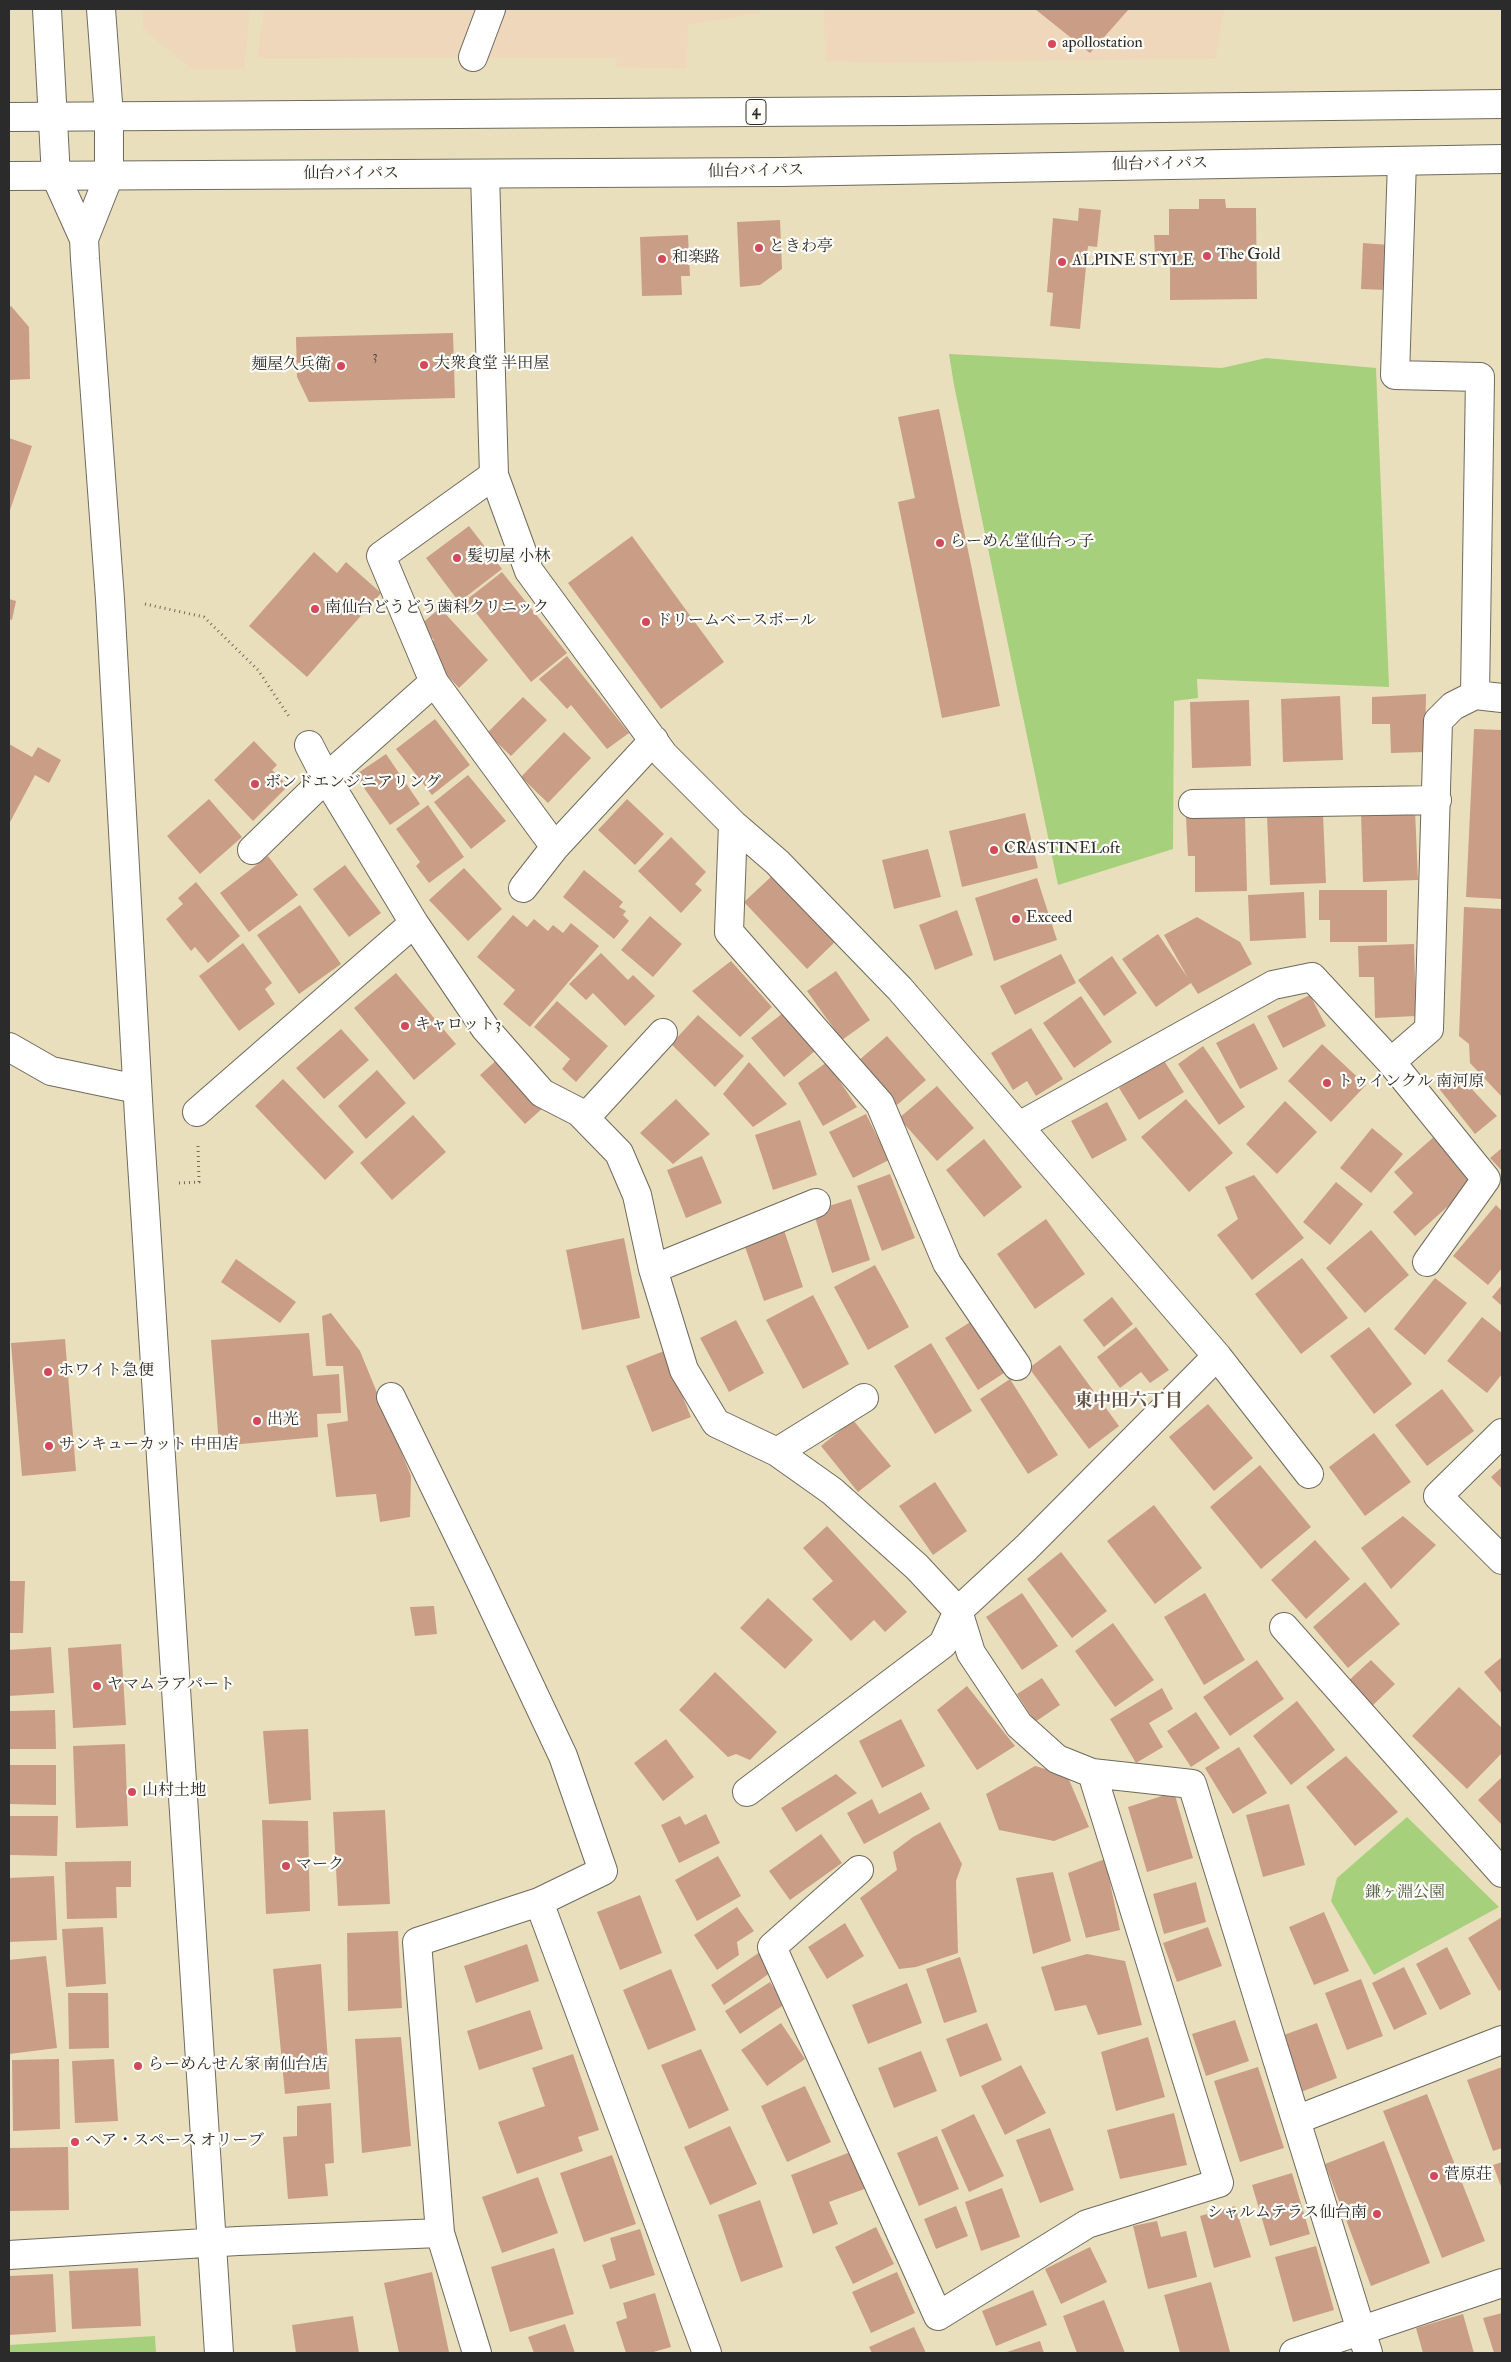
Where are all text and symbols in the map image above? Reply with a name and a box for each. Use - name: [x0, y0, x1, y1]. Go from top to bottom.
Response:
- place label: apollostation: [1062, 34, 1143, 54]
- marker: apollostation: [1046, 38, 1058, 50]
- road number: 4: [746, 100, 766, 124]
- street label: 仙台バイパス: [1112, 155, 1208, 175]
- street label: 仙台バイパス: [708, 162, 804, 182]
- street label: 仙台バイパス: [303, 165, 399, 185]
- place label: ときわ亭: [769, 238, 833, 258]
- marker: ときわ亭: [753, 242, 765, 254]
- place label: The Gold: [1217, 246, 1280, 266]
- place label: 和楽路: [672, 249, 720, 269]
- marker: The Gold: [1201, 250, 1213, 262]
- place label: ALPINE STYLE: [1072, 252, 1194, 272]
- marker: 和楽路: [656, 253, 668, 265]
- marker: ALPINE STYLE: [1056, 256, 1068, 268]
- house number: 3: [372, 349, 378, 365]
- place label: 大衆食堂 半田屋: [434, 355, 549, 375]
- place label: 麺屋久兵衛: [251, 356, 331, 376]
- marker: 大衆食堂 半田屋: [418, 359, 430, 371]
- marker: 麺屋久兵衛: [335, 360, 347, 372]
- place label: らーめん堂仙台っ子: [950, 533, 1094, 553]
- marker: らーめん堂仙台っ子: [934, 537, 946, 549]
- place label: 髪切屋 小林: [467, 548, 550, 568]
- marker: 髪切屋 小林: [451, 552, 463, 564]
- place label: 南仙台どうどう歯科クリニック: [325, 599, 549, 619]
- marker: 南仙台どうどう歯科クリニック: [309, 603, 321, 615]
- place label: ドリームベースボール: [656, 612, 816, 632]
- marker: ドリームベースボール: [640, 616, 652, 628]
- place label: ボンドエンジニアリング: [265, 774, 441, 794]
- marker: ボンドエンジニアリング: [249, 778, 261, 790]
- place label: CRASTINELoft: [1004, 840, 1120, 860]
- marker: CRASTINELoft: [988, 844, 1000, 856]
- place label: Exceed: [1026, 909, 1072, 929]
- marker: Exceed: [1010, 913, 1022, 925]
- place label: キャロット3: [415, 1016, 501, 1036]
- marker: キャロット3: [399, 1020, 411, 1032]
- place label: トゥインクル 南河原: [1337, 1073, 1484, 1093]
- marker: トゥインクル 南河原: [1321, 1077, 1333, 1089]
- place label: ホワイト急便: [58, 1362, 154, 1382]
- marker: ホワイト急便: [42, 1366, 54, 1378]
- district label: 東中田六丁目: [1075, 1391, 1183, 1413]
- place label: 出光: [267, 1411, 299, 1431]
- marker: 出光: [251, 1415, 263, 1427]
- place label: サンキューカット 中田店: [59, 1436, 238, 1456]
- marker: サンキューカット 中田店: [43, 1440, 55, 1452]
- place label: ヤマムラアパート: [107, 1676, 235, 1696]
- marker: ヤマムラアパート: [91, 1680, 103, 1692]
- place label: 山村土地: [142, 1782, 206, 1802]
- marker: 山村土地: [126, 1786, 138, 1798]
- place label: マーク: [296, 1856, 344, 1876]
- marker: マーク: [280, 1860, 292, 1872]
- park label: 鎌ヶ淵公園: [1365, 1884, 1445, 1904]
- place label: らーめんせん家 南仙台店: [148, 2056, 327, 2076]
- marker: らーめんせん家 南仙台店: [132, 2060, 144, 2072]
- place label: ヘア・スペース オリーブ: [85, 2132, 264, 2152]
- marker: ヘア・スペース オリーブ: [69, 2136, 81, 2148]
- place label: 菅原荘: [1444, 2166, 1492, 2186]
- marker: 菅原荘: [1428, 2170, 1440, 2182]
- place label: シャルムテラス仙台南: [1207, 2204, 1367, 2224]
- marker: シャルムテラス仙台南: [1371, 2208, 1383, 2220]

